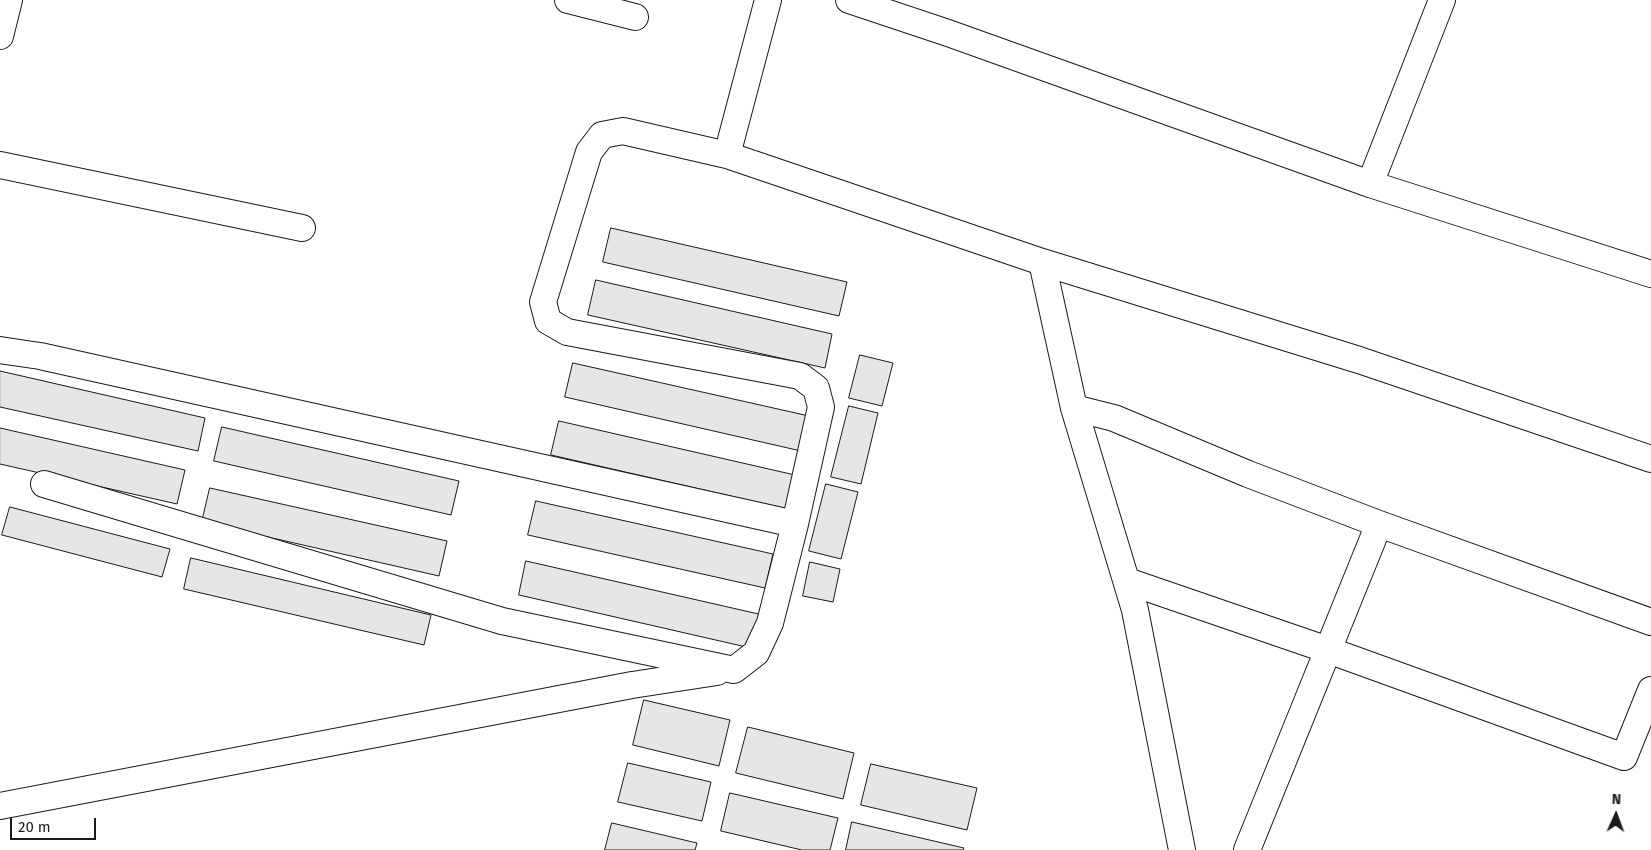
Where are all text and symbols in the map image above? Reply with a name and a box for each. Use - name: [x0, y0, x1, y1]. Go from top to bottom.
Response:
- north arrow: [1591, 790, 1641, 840]
- text: N: [1612, 791, 1621, 808]
- scale bar: [12, 808, 99, 840]
- text: 20 m: [18, 818, 51, 836]

